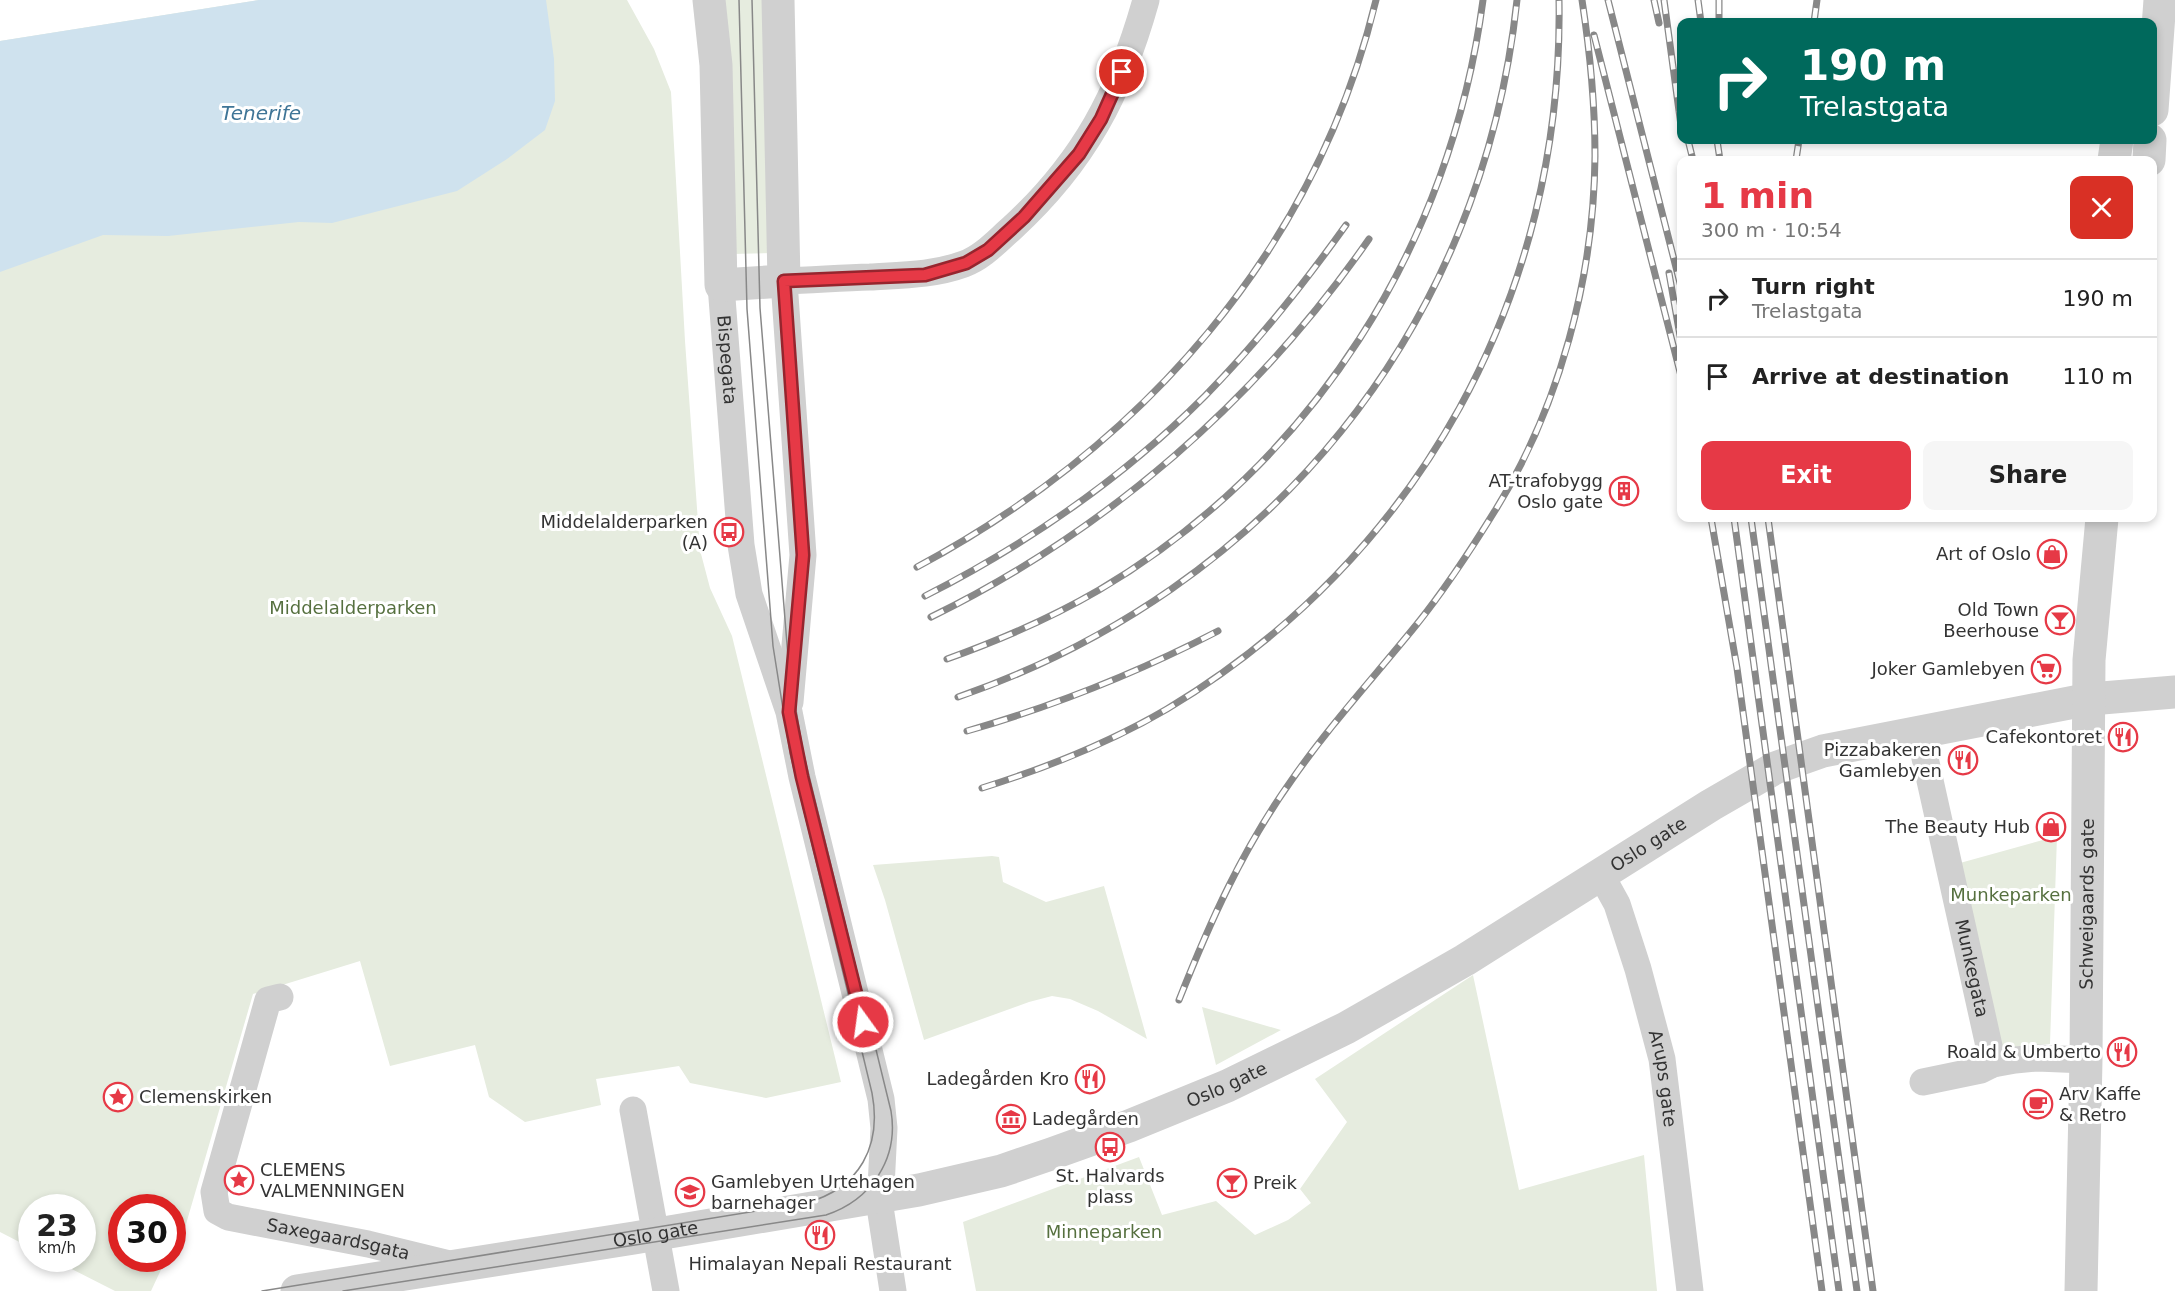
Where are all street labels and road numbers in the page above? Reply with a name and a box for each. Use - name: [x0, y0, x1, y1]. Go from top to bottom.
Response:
- street label: Bispegata: [713, 314, 741, 405]
- street label: Oslo gate: [1606, 812, 1690, 876]
- street label: Schweigaards gate: [2076, 818, 2098, 990]
- street label: Munkegata: [1951, 917, 1993, 1019]
- street label: Arups gate: [1645, 1027, 1681, 1128]
- street label: Oslo gate: [1183, 1057, 1270, 1111]
- street label: Saxegaardsgata: [265, 1214, 412, 1264]
- street label: Oslo gate: [611, 1216, 700, 1251]

